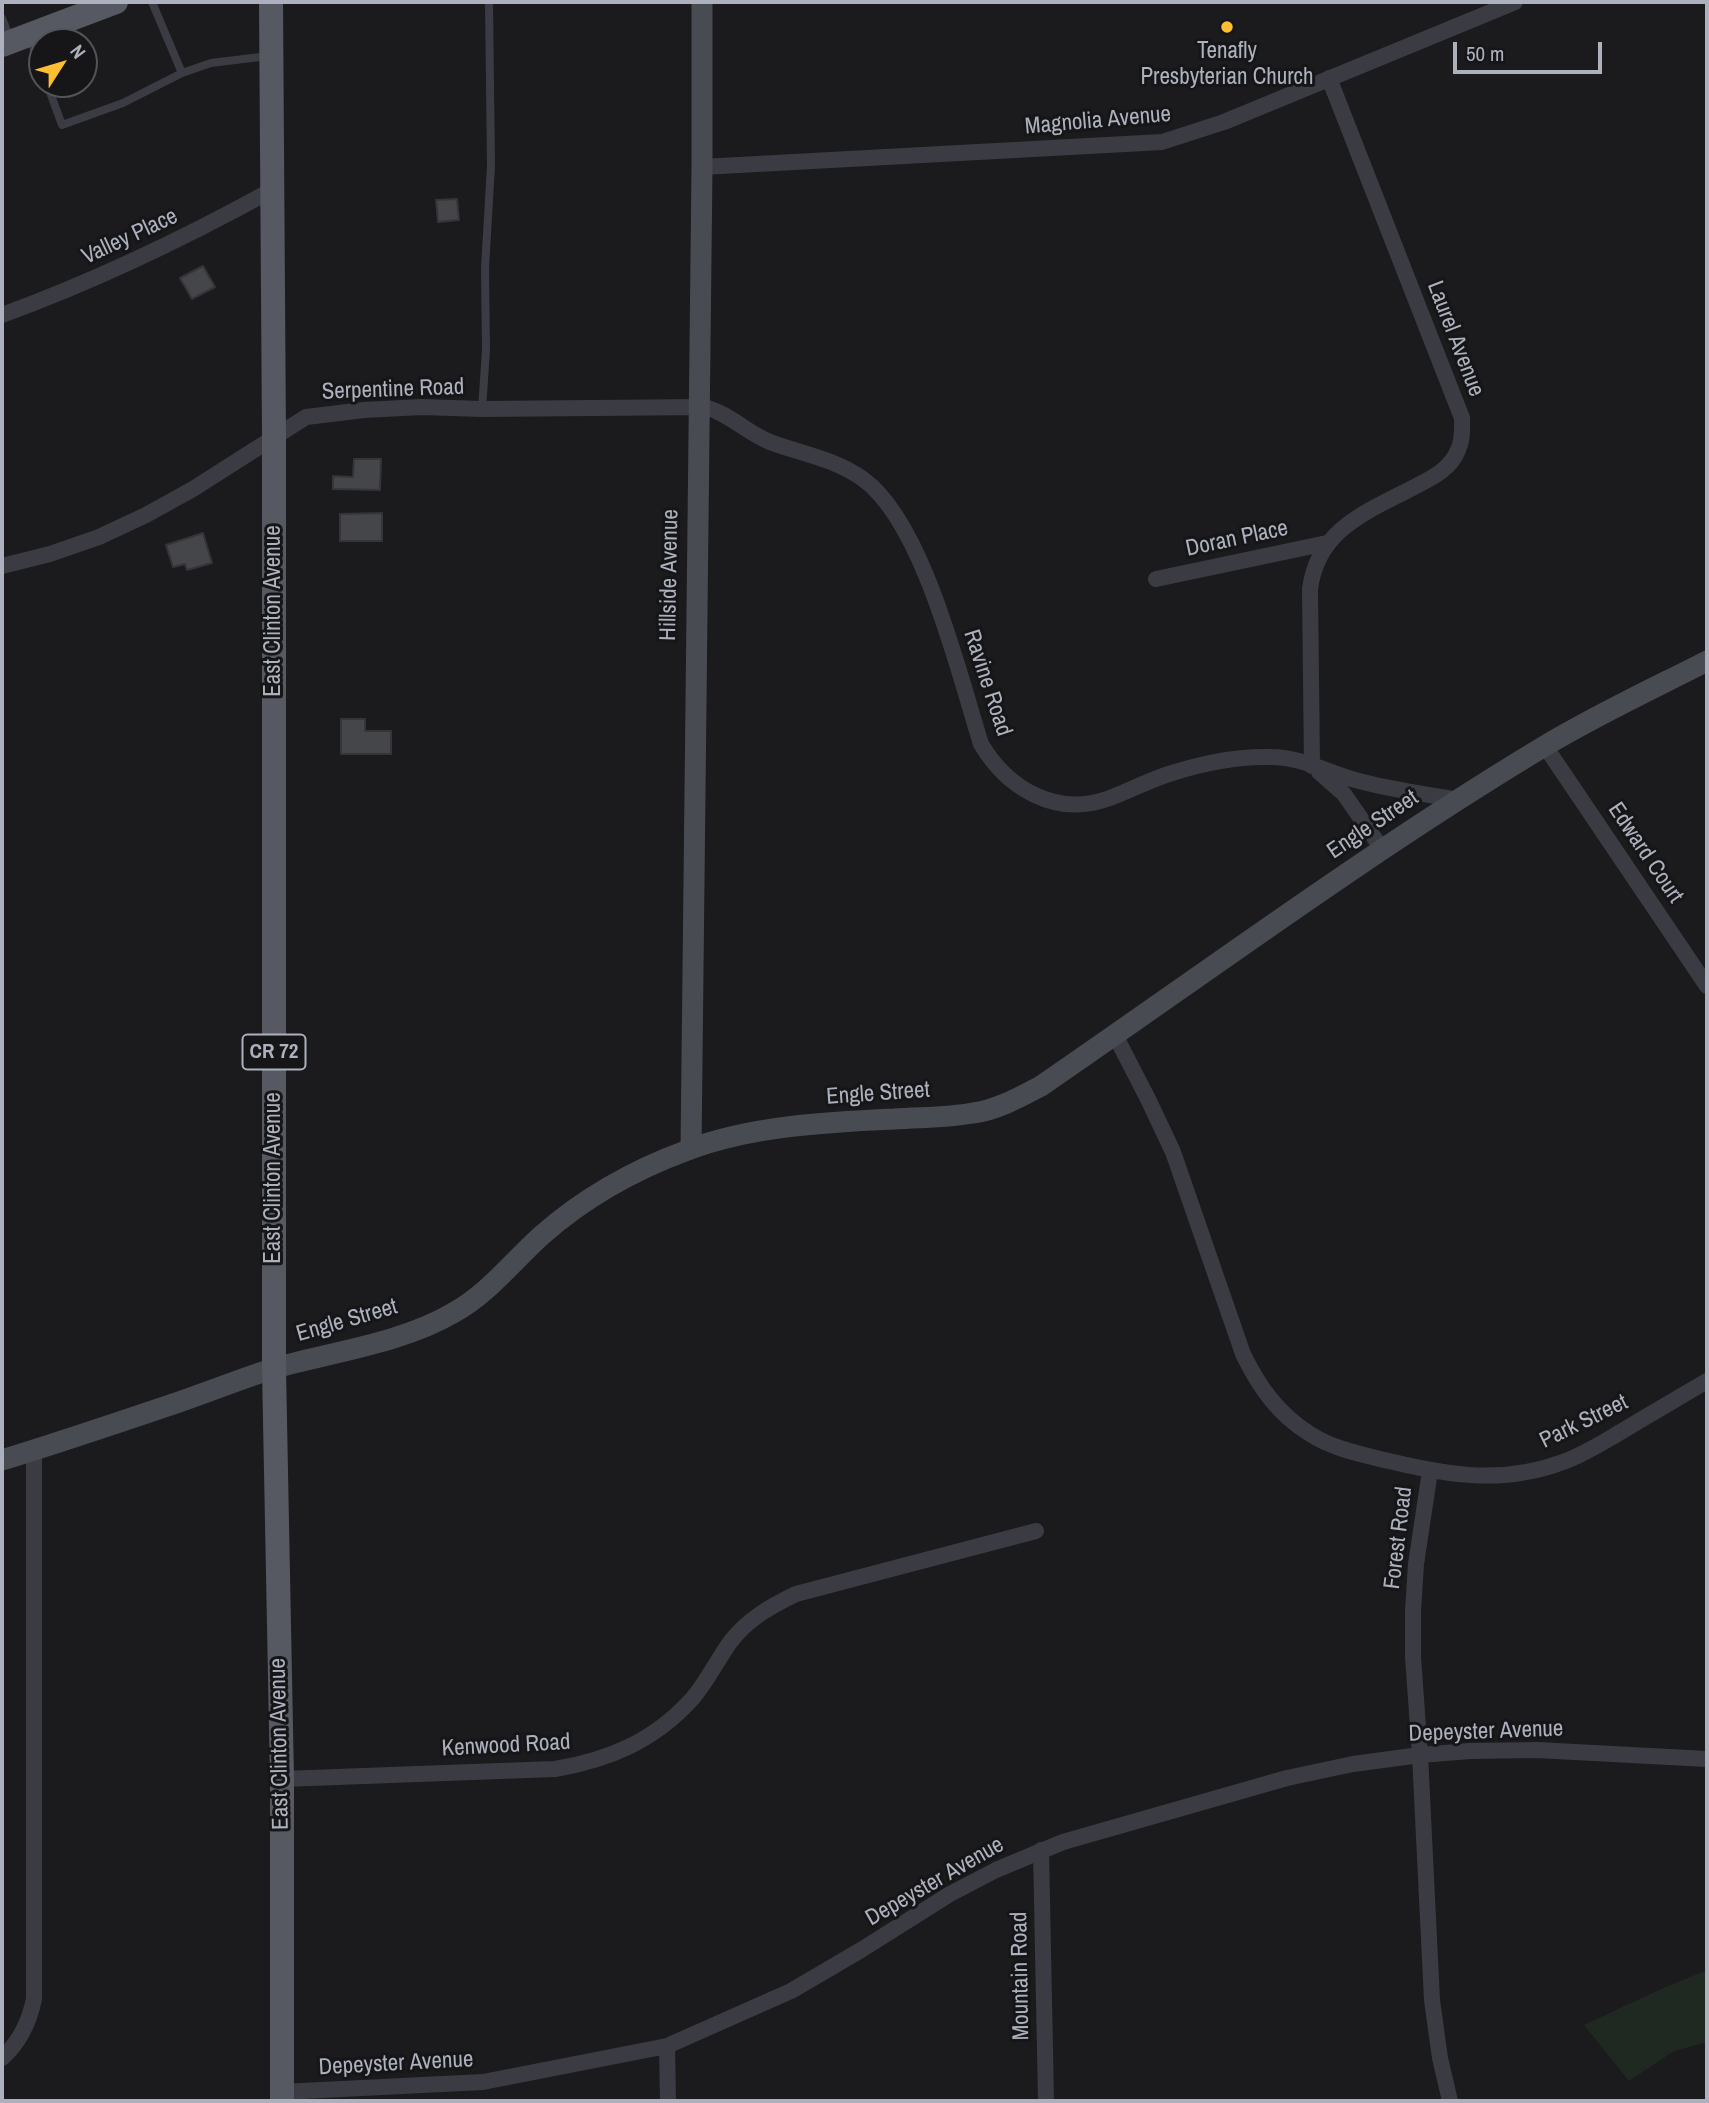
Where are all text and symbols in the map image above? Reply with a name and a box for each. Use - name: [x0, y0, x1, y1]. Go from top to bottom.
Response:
- marker: Tenafly Presbyterian Church: [1219, 19, 1235, 35]
- north arrow: [28, 28, 98, 98]
- scale bar: [1457, 28, 1606, 72]
- place label: Tenafly Presbyterian Church: [1141, 38, 1313, 92]
- text: N: [64, 39, 92, 64]
- text: 50 m: [1466, 39, 1504, 68]
- street label: Magnolia Avenue: [1024, 101, 1172, 141]
- street label: Valley Place: [78, 203, 182, 271]
- street label: Laurel Avenue: [1420, 277, 1490, 401]
- street label: Serpentine Road: [321, 374, 465, 406]
- street label: Hillside Avenue: [655, 509, 685, 641]
- street label: Doran Place: [1183, 515, 1291, 563]
- street label: East Clinton Avenue: [260, 525, 288, 697]
- street label: Ravine Road: [957, 626, 1017, 740]
- street label: Engle Street: [1322, 785, 1424, 865]
- street label: Edward Court: [1601, 797, 1689, 909]
- road number: CR 72: [243, 1034, 306, 1070]
- street label: Engle Street: [825, 1077, 931, 1111]
- street label: East Clinton Avenue: [260, 1092, 288, 1264]
- street label: Engle Street: [293, 1293, 401, 1349]
- street label: Park Street: [1536, 1389, 1632, 1455]
- street label: Forest Road: [1379, 1485, 1419, 1591]
- street label: East Clinton Avenue: [265, 1658, 295, 1830]
- street label: Depeyster Avenue: [1408, 1716, 1564, 1748]
- street label: Kenwood Road: [441, 1729, 571, 1763]
- street label: Depeyster Avenue: [861, 1831, 1009, 1933]
- street label: Mountain Road: [1006, 1911, 1036, 2041]
- street label: Depeyster Avenue: [318, 2046, 474, 2082]

